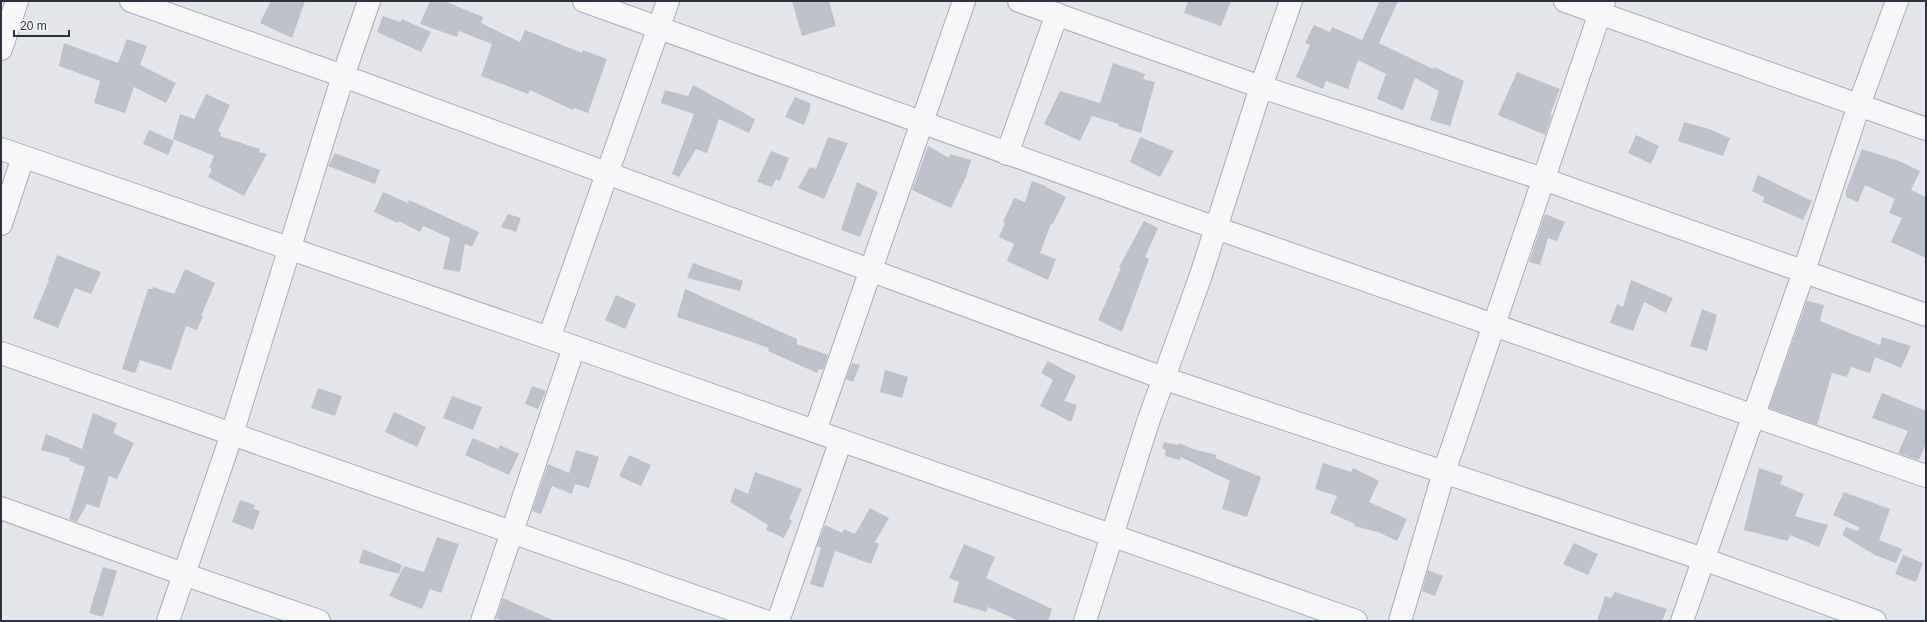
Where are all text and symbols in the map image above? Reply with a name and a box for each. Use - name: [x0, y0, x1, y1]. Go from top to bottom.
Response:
- scale bar: [14, 12, 69, 38]
- text: 20 m: [20, 19, 47, 33]

